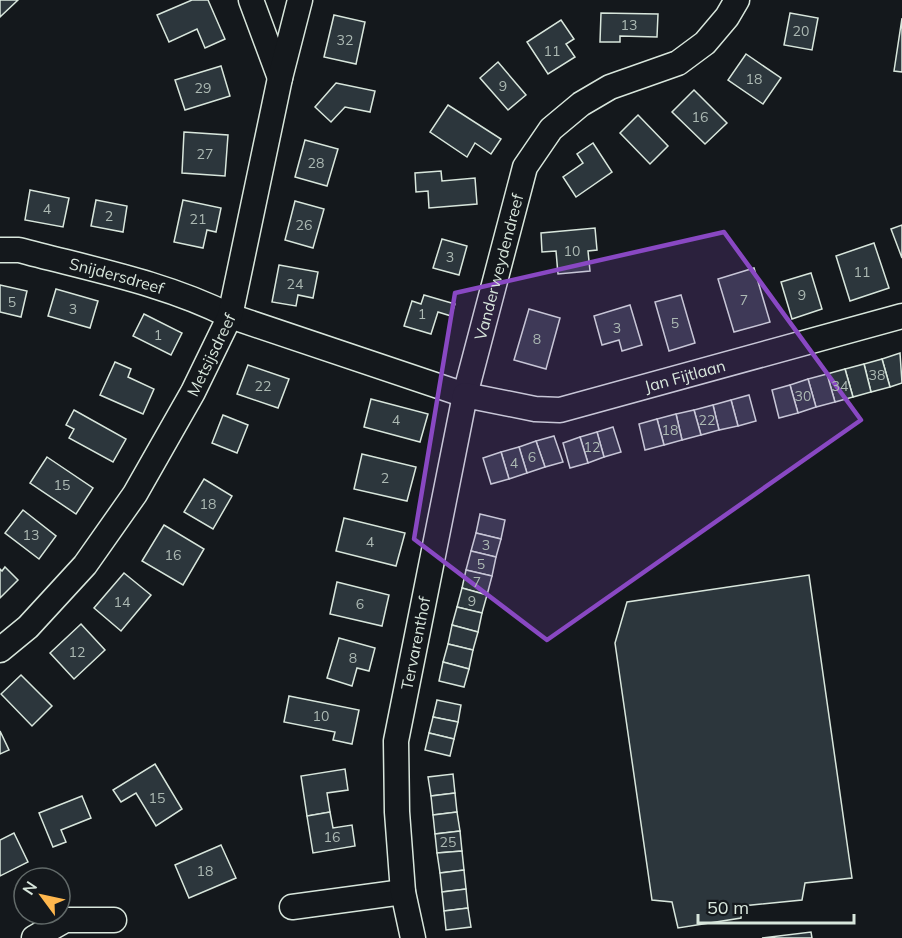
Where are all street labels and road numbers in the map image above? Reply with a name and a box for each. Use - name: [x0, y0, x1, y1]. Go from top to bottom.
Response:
- street label: Vanderweydendreef: [470, 191, 528, 342]
- street label: Snijdersdreef: [67, 253, 167, 299]
- street label: Metsijsdreef: [182, 310, 240, 400]
- street label: Jan Fijtlaan: [642, 355, 728, 396]
- street label: Tervarenthof: [396, 594, 435, 692]

